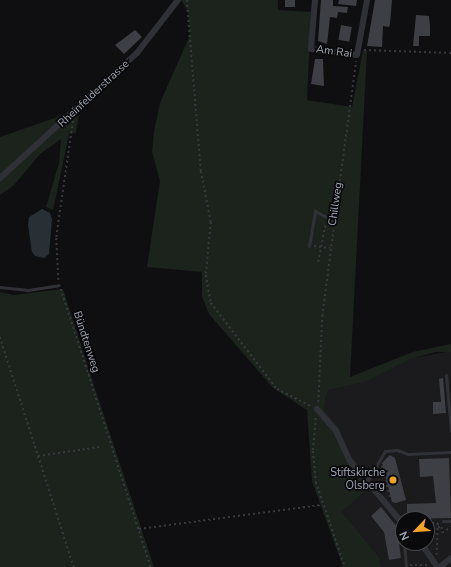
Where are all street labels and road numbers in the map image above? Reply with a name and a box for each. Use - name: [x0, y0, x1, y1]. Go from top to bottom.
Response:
- street label: Am Rai: [315, 43, 353, 61]
- street label: Rheinfelderstrasse: [56, 58, 132, 130]
- street label: Chillweg: [326, 181, 346, 227]
- street label: Bündtenweg: [70, 310, 102, 374]

